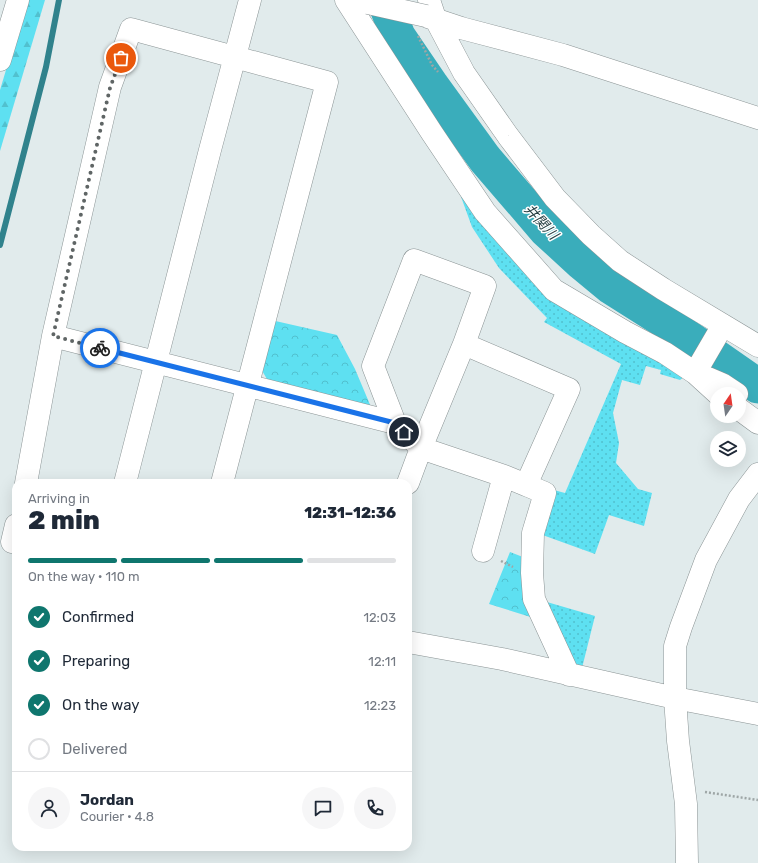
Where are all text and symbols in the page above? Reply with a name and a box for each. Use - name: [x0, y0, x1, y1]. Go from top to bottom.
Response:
- pin: [104, 41, 138, 75]
- icon: bag: [110, 47, 132, 69]
- water label: 井関川: [520, 201, 563, 245]
- courier: [80, 328, 120, 368]
- icon: bike: [89, 337, 111, 359]
- north arrow: [710, 387, 746, 423]
- map controls: [710, 387, 746, 467]
- pin: [387, 415, 421, 449]
- icon: home: [393, 421, 415, 443]
- button: layers: [710, 431, 746, 467]
- text: Arriving in: [28, 491, 90, 506]
- text: 12:31–12:36: [304, 504, 396, 522]
- text: 2 min: [28, 505, 100, 536]
- text: On the way · 110 m: [28, 569, 140, 584]
- icon: check: [28, 606, 50, 628]
- text: Confirmed: [62, 608, 134, 626]
- text: 12:03: [363, 610, 396, 625]
- icon: check: [28, 650, 50, 672]
- text: Preparing: [62, 652, 130, 670]
- text: 12:11: [368, 654, 396, 669]
- icon: check: [28, 694, 50, 716]
- text: On the way: [62, 696, 140, 714]
- text: 12:23: [364, 698, 396, 713]
- text: Delivered: [62, 740, 127, 758]
- button: person: [28, 787, 70, 829]
- button: chat: [302, 787, 344, 829]
- button: phone: [354, 787, 396, 829]
- text: Jordan: [80, 791, 134, 809]
- text: Courier · 4.8: [80, 809, 154, 824]

